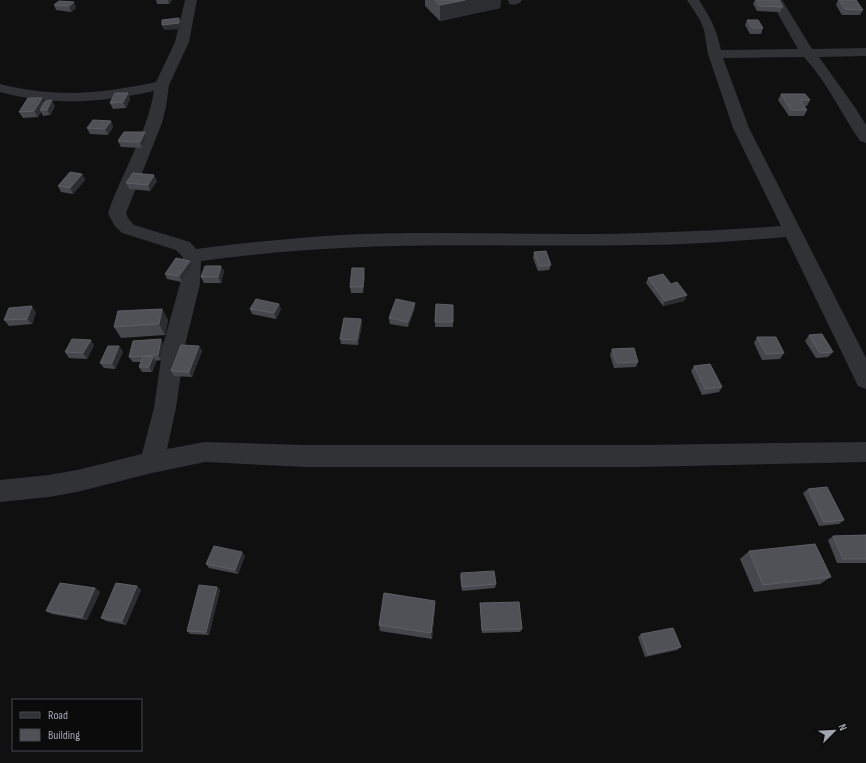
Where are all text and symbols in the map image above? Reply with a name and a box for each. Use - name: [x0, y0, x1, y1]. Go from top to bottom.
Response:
- legend: [12, 699, 142, 751]
- text: Road: [48, 708, 68, 723]
- north arrow: [814, 711, 854, 751]
- text: N: [836, 722, 850, 733]
- text: Building: [48, 728, 80, 743]

